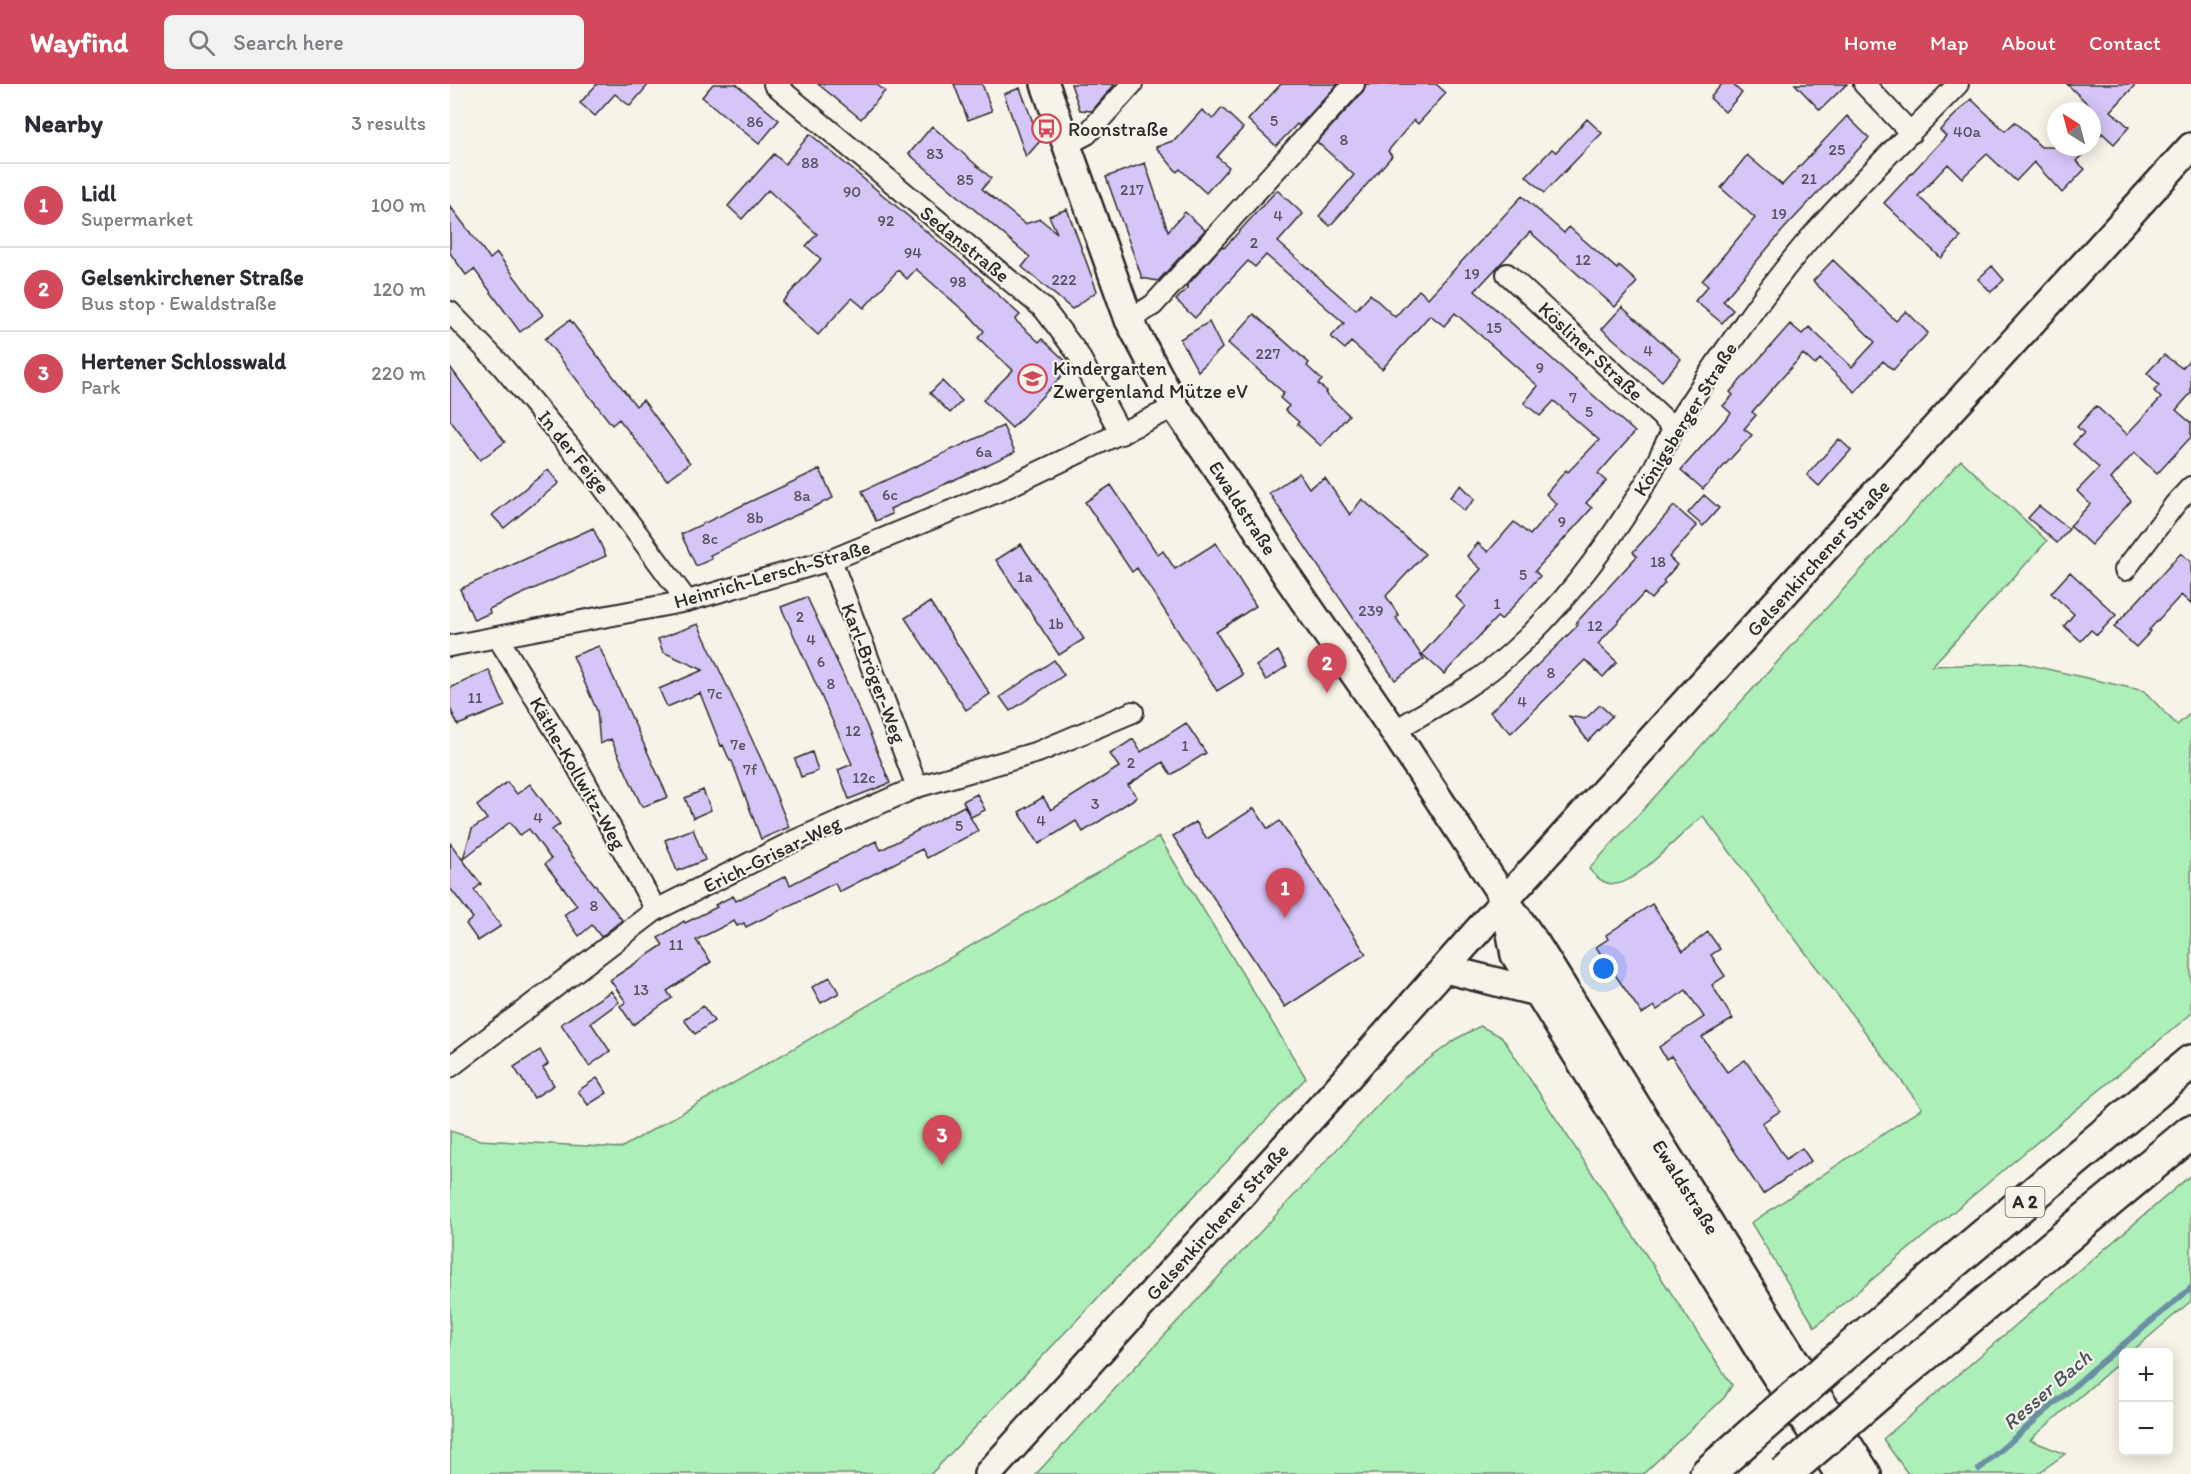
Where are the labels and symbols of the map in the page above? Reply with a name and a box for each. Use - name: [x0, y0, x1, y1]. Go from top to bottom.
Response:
- north arrow: [2047, 102, 2101, 156]
- house number: 5: [1270, 111, 1278, 130]
- house number: 86: [746, 112, 764, 131]
- bus stop icon: Roonstraße: [1031, 113, 1063, 145]
- place label: Roonstraße: [1068, 117, 1168, 141]
- house number: 40a: [1953, 122, 1982, 141]
- house number: 8: [1340, 130, 1349, 149]
- house number: 25: [1829, 140, 1845, 159]
- house number: 83: [926, 144, 944, 163]
- house number: 88: [801, 153, 819, 172]
- house number: 21: [1801, 169, 1817, 188]
- house number: 85: [956, 170, 974, 189]
- house number: 217: [1120, 180, 1144, 199]
- house number: 90: [843, 182, 861, 201]
- street label: Sedanstraße: [915, 201, 1015, 287]
- house number: 19: [1771, 204, 1787, 223]
- house number: 4: [1273, 206, 1283, 225]
- house number: 92: [878, 211, 895, 230]
- house number: 2: [1250, 233, 1259, 252]
- house number: 94: [904, 243, 922, 262]
- house number: 12: [1575, 250, 1592, 269]
- house number: 19: [1464, 264, 1480, 283]
- house number: 222: [1051, 270, 1077, 289]
- house number: 98: [949, 272, 967, 291]
- street label: Kösliner Straße: [1534, 296, 1648, 406]
- house number: 15: [1486, 318, 1502, 337]
- street label: Königsberger Straße: [1628, 338, 1742, 500]
- house number: 4: [1643, 341, 1653, 360]
- house number: 227: [1256, 344, 1280, 363]
- place label: Kindergarten Zwergenland Mütze eV: [1053, 356, 1248, 403]
- house number: 9: [1536, 358, 1544, 377]
- school or university icon: Kindergarten Zwergenland Mütze eV: [1016, 363, 1048, 395]
- house number: 7: [1569, 388, 1577, 407]
- house number: 5: [1585, 402, 1593, 421]
- street label: In der Feige: [533, 405, 615, 499]
- house number: 6a: [976, 442, 993, 461]
- street label: Ewaldstraße: [1204, 456, 1282, 560]
- street label: Gelsenkirchener Straße: [1741, 475, 1895, 641]
- house number: 6c: [882, 485, 898, 504]
- house number: 8a: [793, 486, 811, 505]
- house number: 8b: [746, 508, 764, 527]
- house number: 9: [1558, 512, 1566, 531]
- house number: 8c: [702, 529, 718, 548]
- street label: Heinrich-Lersch-Straße: [671, 534, 873, 614]
- house number: 18: [1650, 552, 1666, 571]
- house number: 5: [1519, 565, 1527, 584]
- house number: 1a: [1017, 567, 1034, 586]
- house number: 1: [1493, 594, 1501, 613]
- street label: Karl-Bröger-Weg: [836, 600, 912, 747]
- house number: 239: [1358, 601, 1384, 620]
- house number: 2: [796, 607, 805, 626]
- house number: 1b: [1048, 614, 1064, 633]
- house number: 12: [1587, 616, 1604, 635]
- house number: 4: [806, 630, 816, 649]
- pin: 2: [1308, 644, 1346, 693]
- house number: 6: [817, 652, 825, 671]
- house number: 8: [1547, 663, 1556, 682]
- house number: 8: [827, 674, 836, 693]
- house number: 7c: [707, 684, 723, 703]
- house number: 11: [468, 688, 483, 707]
- house number: 4: [1517, 692, 1527, 711]
- street label: Käthe-Kollwitz-Weg: [525, 693, 632, 854]
- house number: 12: [845, 721, 862, 740]
- house number: 7e: [730, 735, 746, 754]
- house number: 1: [1181, 736, 1189, 755]
- house number: 2: [1127, 753, 1136, 772]
- house number: 7f: [743, 760, 758, 779]
- house number: 12c: [852, 768, 876, 787]
- house number: 3: [1091, 794, 1100, 813]
- house number: 4: [533, 808, 543, 827]
- street label: Erich-Grisar-Weg: [699, 810, 845, 898]
- house number: 4: [1036, 811, 1046, 830]
- house number: 5: [955, 816, 963, 835]
- pin: 1: [1266, 868, 1304, 918]
- house number: 8: [590, 896, 599, 915]
- house number: 11: [669, 935, 684, 954]
- your location: [1589, 954, 1618, 983]
- house number: 13: [633, 980, 649, 999]
- pin: 3: [922, 1116, 962, 1165]
- street label: Ewaldstraße: [1647, 1135, 1725, 1239]
- street label: Gelsenkirchener Straße: [1140, 1139, 1294, 1305]
- road number: A 2: [2006, 1187, 2044, 1217]
- water label: Resser Bach: [1997, 1344, 2096, 1435]

